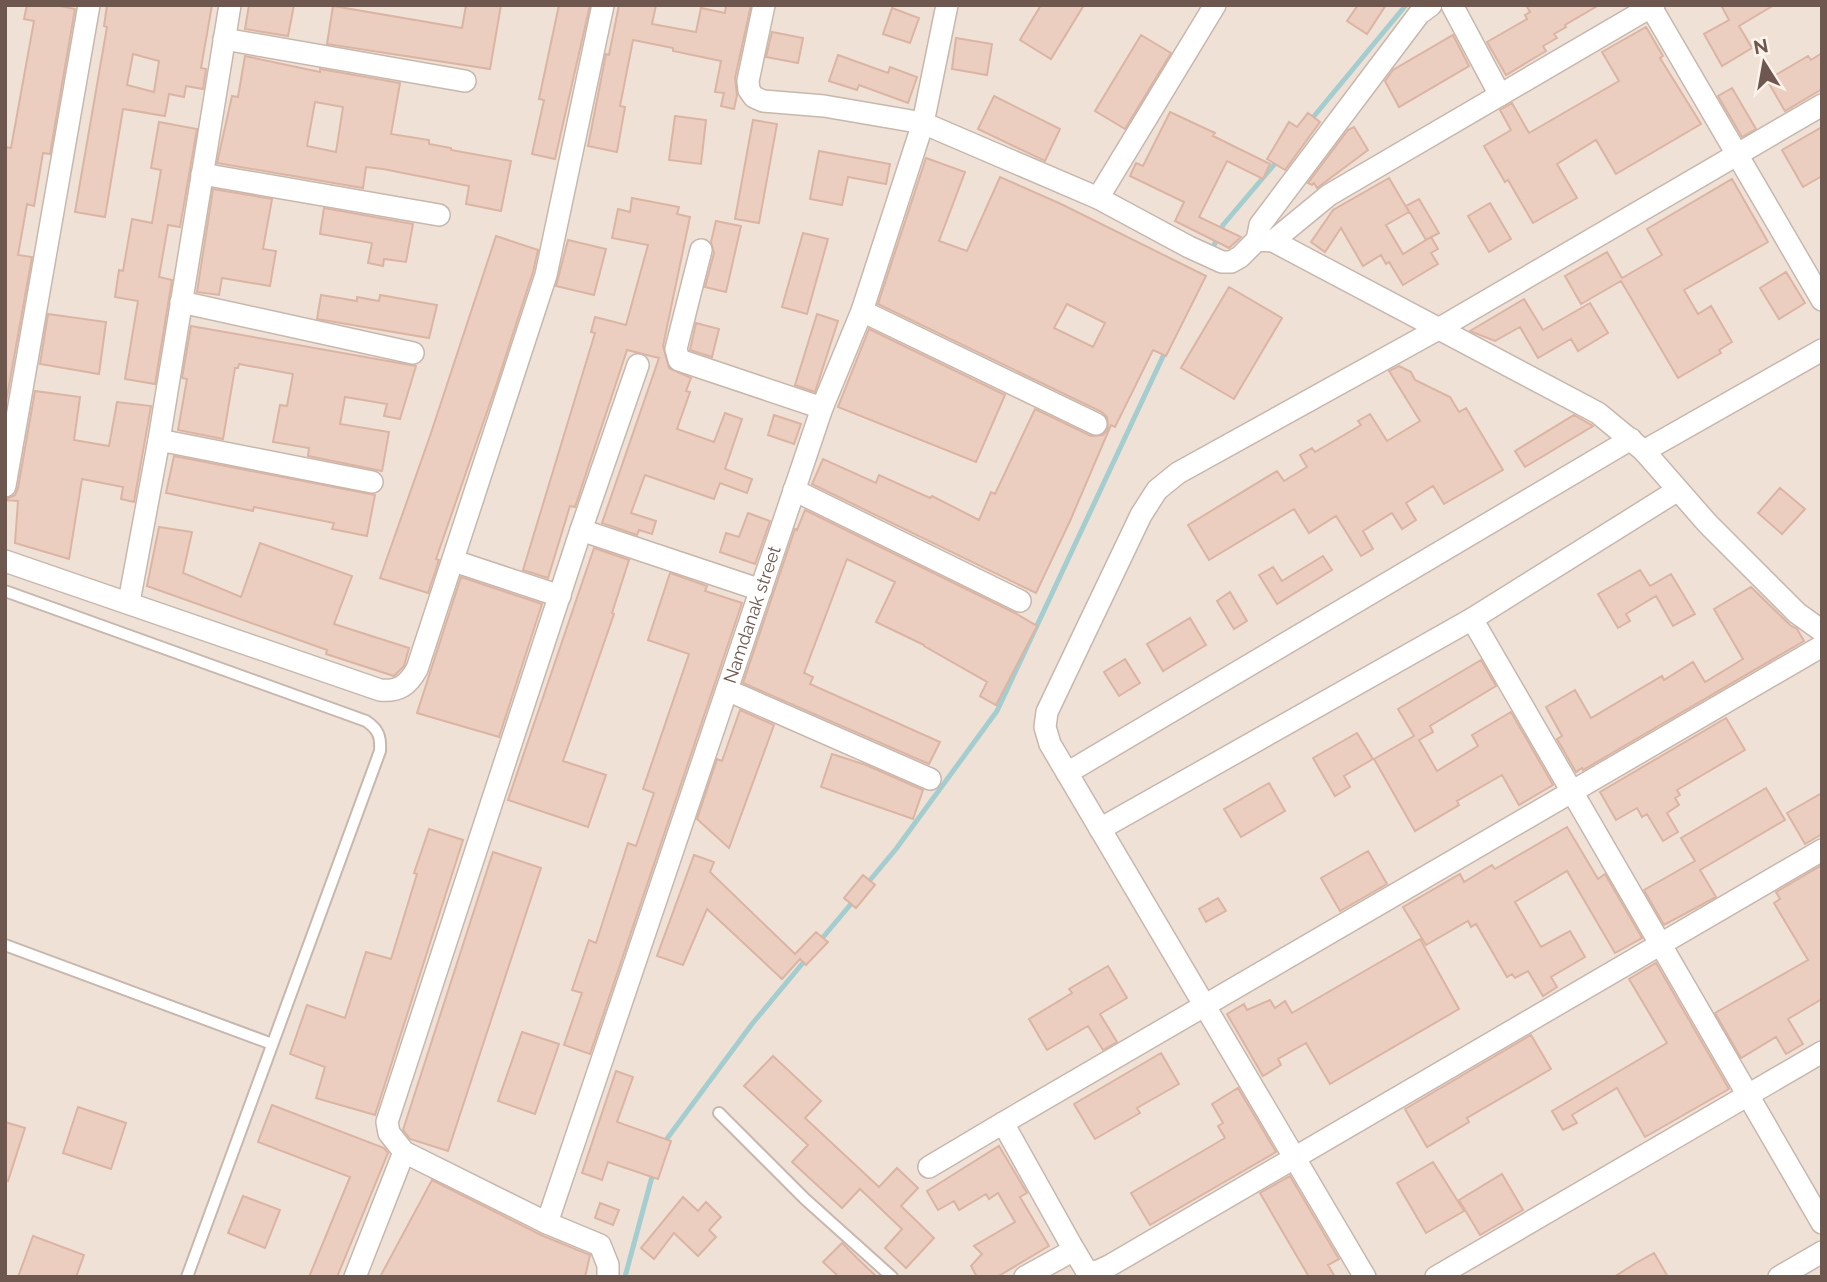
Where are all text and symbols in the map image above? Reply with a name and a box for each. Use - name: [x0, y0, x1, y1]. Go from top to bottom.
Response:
- north arrow: [1729, 28, 1799, 98]
- text: N: [1752, 34, 1770, 58]
- street label: Namdanak street: [719, 543, 785, 686]

